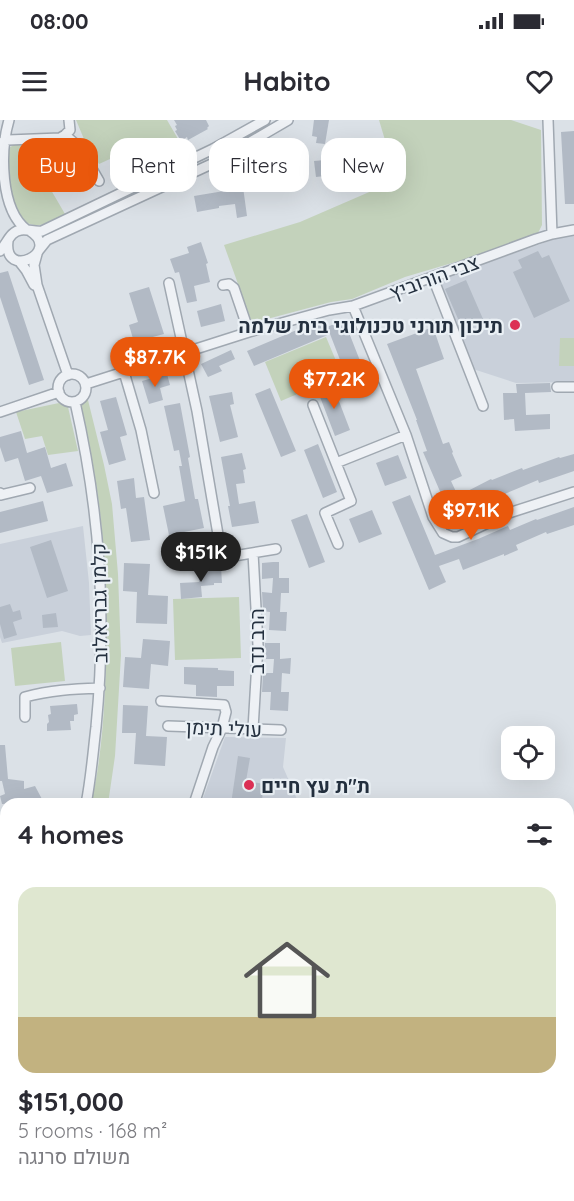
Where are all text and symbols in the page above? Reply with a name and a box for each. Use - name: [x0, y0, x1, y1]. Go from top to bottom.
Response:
- text: 08:00: [30, 7, 89, 35]
- text: Habito: [243, 64, 331, 98]
- icon: menu: [18, 65, 51, 98]
- icon: heart: [523, 65, 556, 98]
- chip: Buy: [18, 138, 98, 192]
- chip: Rent: [110, 138, 197, 192]
- chip: Filters: [209, 138, 309, 192]
- chip: New: [321, 138, 406, 192]
- street label: צבי הורוביץ: [386, 249, 482, 305]
- place label: תיכון תורני טכנולוגי בית שלמה: [238, 313, 503, 338]
- marker: תיכון תורני טכנולוגי בית שלמה: [508, 318, 522, 332]
- pin: $87.7K: [106, 337, 204, 388]
- text: $87.7K: [124, 344, 186, 369]
- pin: $77.2K: [285, 359, 383, 410]
- text: $77.2K: [303, 366, 365, 391]
- pin: $97.1K: [422, 490, 520, 541]
- text: $97.1K: [442, 497, 500, 522]
- pin: $151K: [159, 532, 243, 583]
- text: $151K: [175, 539, 227, 564]
- street label: קלמן גבריאלוב: [85, 543, 113, 663]
- street label: הרב נדב: [244, 608, 269, 674]
- street label: עולי תימן: [185, 714, 263, 742]
- map controls: [501, 726, 555, 780]
- button: locate: [501, 726, 555, 780]
- place label: ת"ת עץ חיים: [261, 773, 370, 798]
- marker: ת"ת עץ חיים: [242, 778, 256, 792]
- text: 4 homes: [18, 818, 124, 851]
- icon: filters: [523, 818, 556, 851]
- icon: home: [233, 926, 341, 1034]
- text: $151,000: [18, 1085, 124, 1118]
- text: 5 rooms · 168 m²: [18, 1118, 167, 1143]
- text: משולם סרנגה: [18, 1144, 130, 1169]

